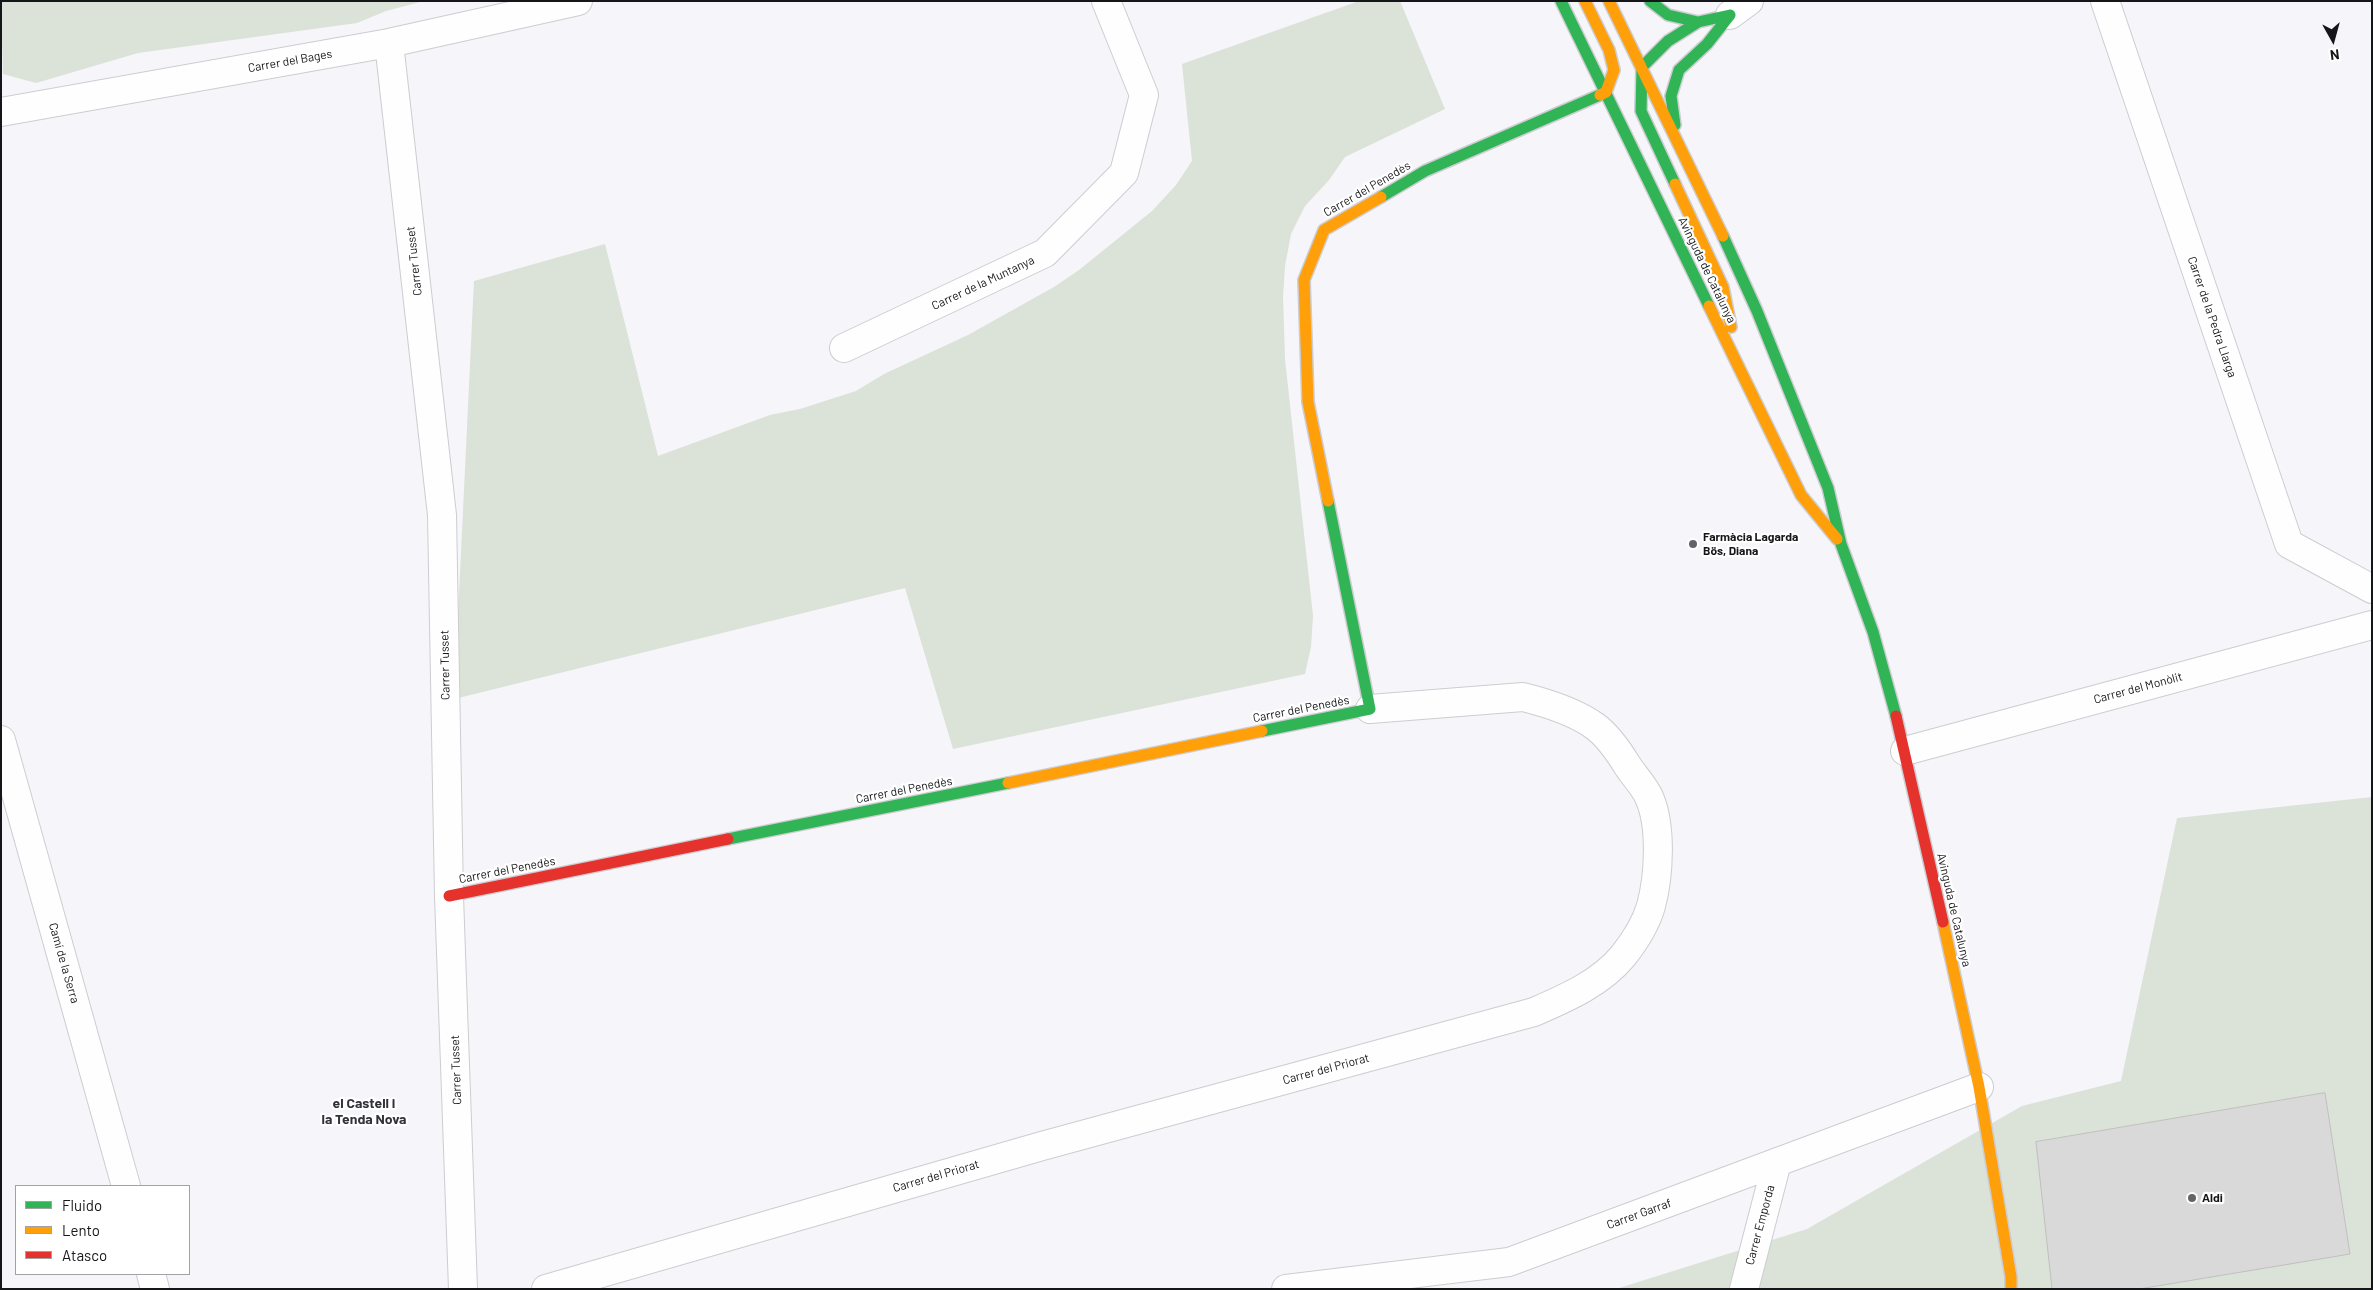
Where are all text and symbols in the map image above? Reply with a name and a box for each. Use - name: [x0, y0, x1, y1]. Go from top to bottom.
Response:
- north arrow: [2308, 15, 2358, 65]
- street label: Carrer del Bages: [247, 46, 333, 76]
- text: N: [2329, 46, 2341, 64]
- street label: Carrer del Penedès: [1321, 158, 1413, 220]
- street label: Avinguda de Catalunya: [1675, 215, 1739, 325]
- street label: Carrer Tusset: [403, 225, 425, 297]
- street label: Carrer de la Muntanya: [929, 253, 1037, 313]
- street label: Carrer de la Pedra Llarga: [2185, 255, 2239, 379]
- place label: Farmàcia Lagarda Bös, Diana: [1703, 530, 1798, 558]
- marker: Farmàcia Lagarda Bös, Diana: [1687, 538, 1699, 550]
- street label: Carrer Tusset: [437, 630, 453, 700]
- street label: Carrer del Monòlit: [2092, 669, 2184, 707]
- street label: Carrer del Penedès: [1252, 693, 1350, 725]
- street label: Carrer del Penedès: [855, 774, 953, 806]
- street label: Avinguda de Catalunya: [1934, 852, 1974, 968]
- street label: Carrer del Penedès: [458, 854, 556, 886]
- street label: Camí de la Serra: [46, 921, 82, 1005]
- street label: Carrer Tusset: [448, 1035, 464, 1105]
- street label: Carrer del Priorat: [1281, 1051, 1371, 1087]
- district label: el Castell i la Tenda Nova: [321, 1095, 407, 1128]
- street label: Carrer del Priorat: [891, 1157, 981, 1195]
- street label: Carrer Emporda: [1742, 1183, 1778, 1267]
- legend: [15, 1185, 190, 1275]
- place label: Aldi: [2202, 1191, 2223, 1205]
- marker: Aldi: [2186, 1192, 2198, 1204]
- text: Fluido: [62, 1196, 102, 1214]
- street label: Carrer Garraf: [1605, 1196, 1673, 1232]
- text: Lento: [62, 1221, 100, 1239]
- text: Atasco: [62, 1246, 107, 1264]

